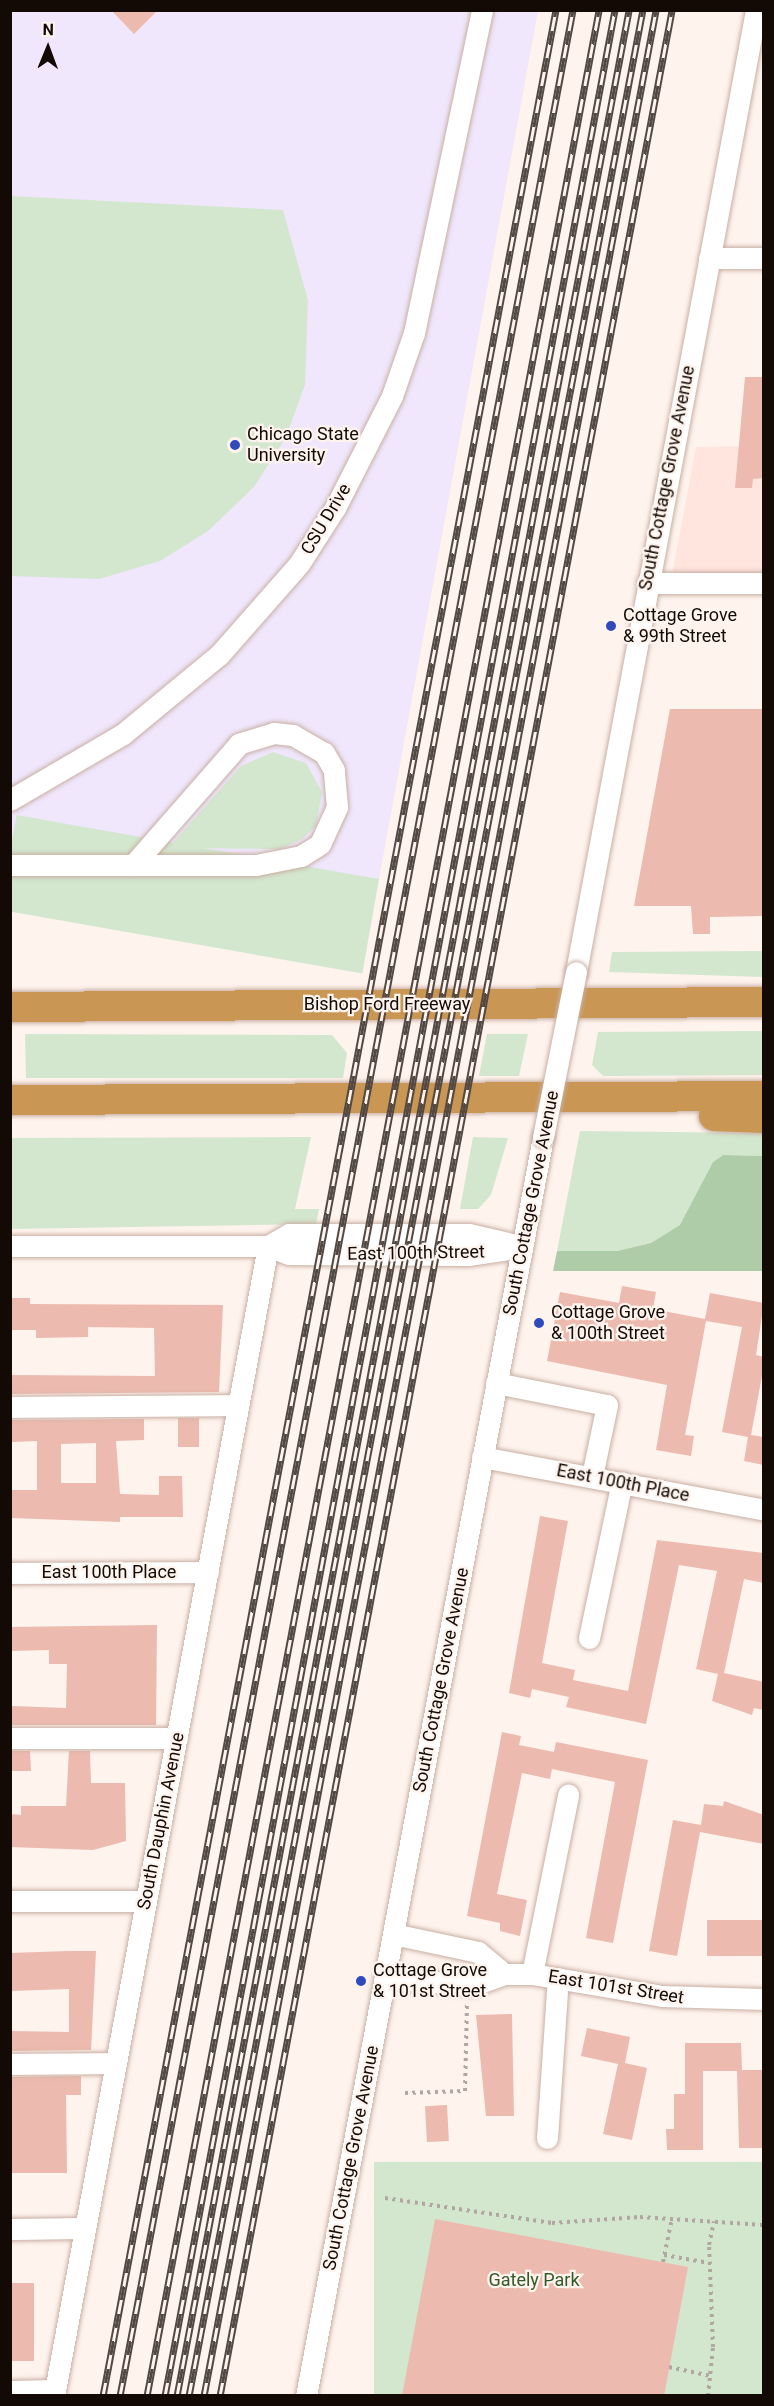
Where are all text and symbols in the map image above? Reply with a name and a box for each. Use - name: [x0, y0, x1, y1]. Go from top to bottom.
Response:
- north arrow: [18, 18, 78, 78]
- text: N: [43, 20, 54, 39]
- street label: South Cottage Grove Avenue: [635, 364, 699, 592]
- place label: Chicago State University: [247, 424, 359, 466]
- marker: Chicago State University: [228, 438, 242, 452]
- street label: CSU Drive: [296, 480, 356, 558]
- place label: Cottage Grove & 99th Street: [623, 605, 737, 648]
- marker: Cottage Grove & 99th Street: [604, 619, 618, 633]
- street label: Bishop Ford Freeway: [304, 993, 470, 1015]
- street label: South Cottage Grove Avenue: [499, 1089, 563, 1317]
- street label: East 100th Street: [347, 1241, 485, 1265]
- place label: Cottage Grove & 100th Street: [551, 1302, 665, 1344]
- marker: Cottage Grove & 100th Street: [532, 1316, 546, 1330]
- street label: East 100th Place: [555, 1460, 691, 1506]
- street label: East 100th Place: [42, 1561, 176, 1583]
- street label: South Cottage Grove Avenue: [409, 1566, 473, 1794]
- street label: South Dauphin Avenue: [133, 1730, 189, 1912]
- place label: Cottage Grove & 101st Street: [373, 1960, 487, 2002]
- street label: East 101st Street: [547, 1966, 685, 2008]
- marker: Cottage Grove & 101st Street: [354, 1974, 368, 1988]
- street label: South Cottage Grove Avenue: [319, 2044, 383, 2272]
- park label: Gately Park: [488, 2269, 580, 2291]

